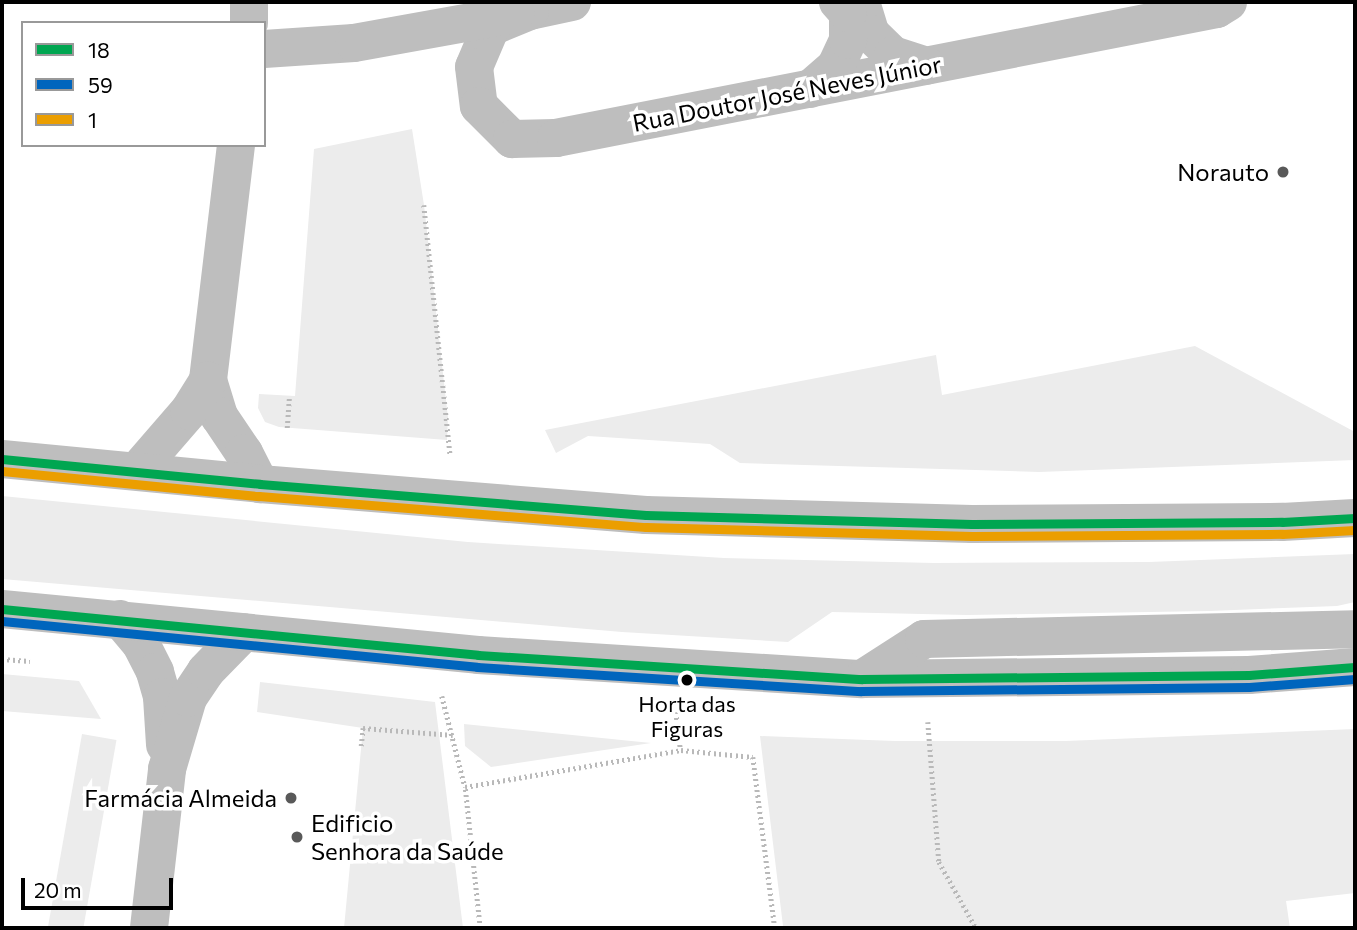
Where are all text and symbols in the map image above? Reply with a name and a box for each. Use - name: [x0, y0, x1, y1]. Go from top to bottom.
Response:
- legend: [21, 21, 266, 147]
- text: 18: [88, 37, 110, 62]
- street label: Rua Doutor José Neves Júnior: [630, 49, 944, 137]
- text: 59: [88, 72, 113, 97]
- text: 1: [88, 107, 97, 132]
- place label: Norauto: [1177, 158, 1269, 186]
- marker: Norauto: [1275, 164, 1291, 180]
- marker: Horta das Figuras: [680, 673, 694, 687]
- place label: Horta das Figuras: [638, 690, 736, 742]
- place label: Farmácia Almeida: [84, 784, 277, 812]
- marker: Farmácia Almeida: [283, 790, 299, 806]
- place label: Edificio Senhora da Saúde: [311, 809, 504, 865]
- marker: Edificio Senhora da Saúde: [289, 829, 305, 845]
- scale bar: [24, 864, 177, 908]
- text: 20 m: [34, 877, 82, 902]

